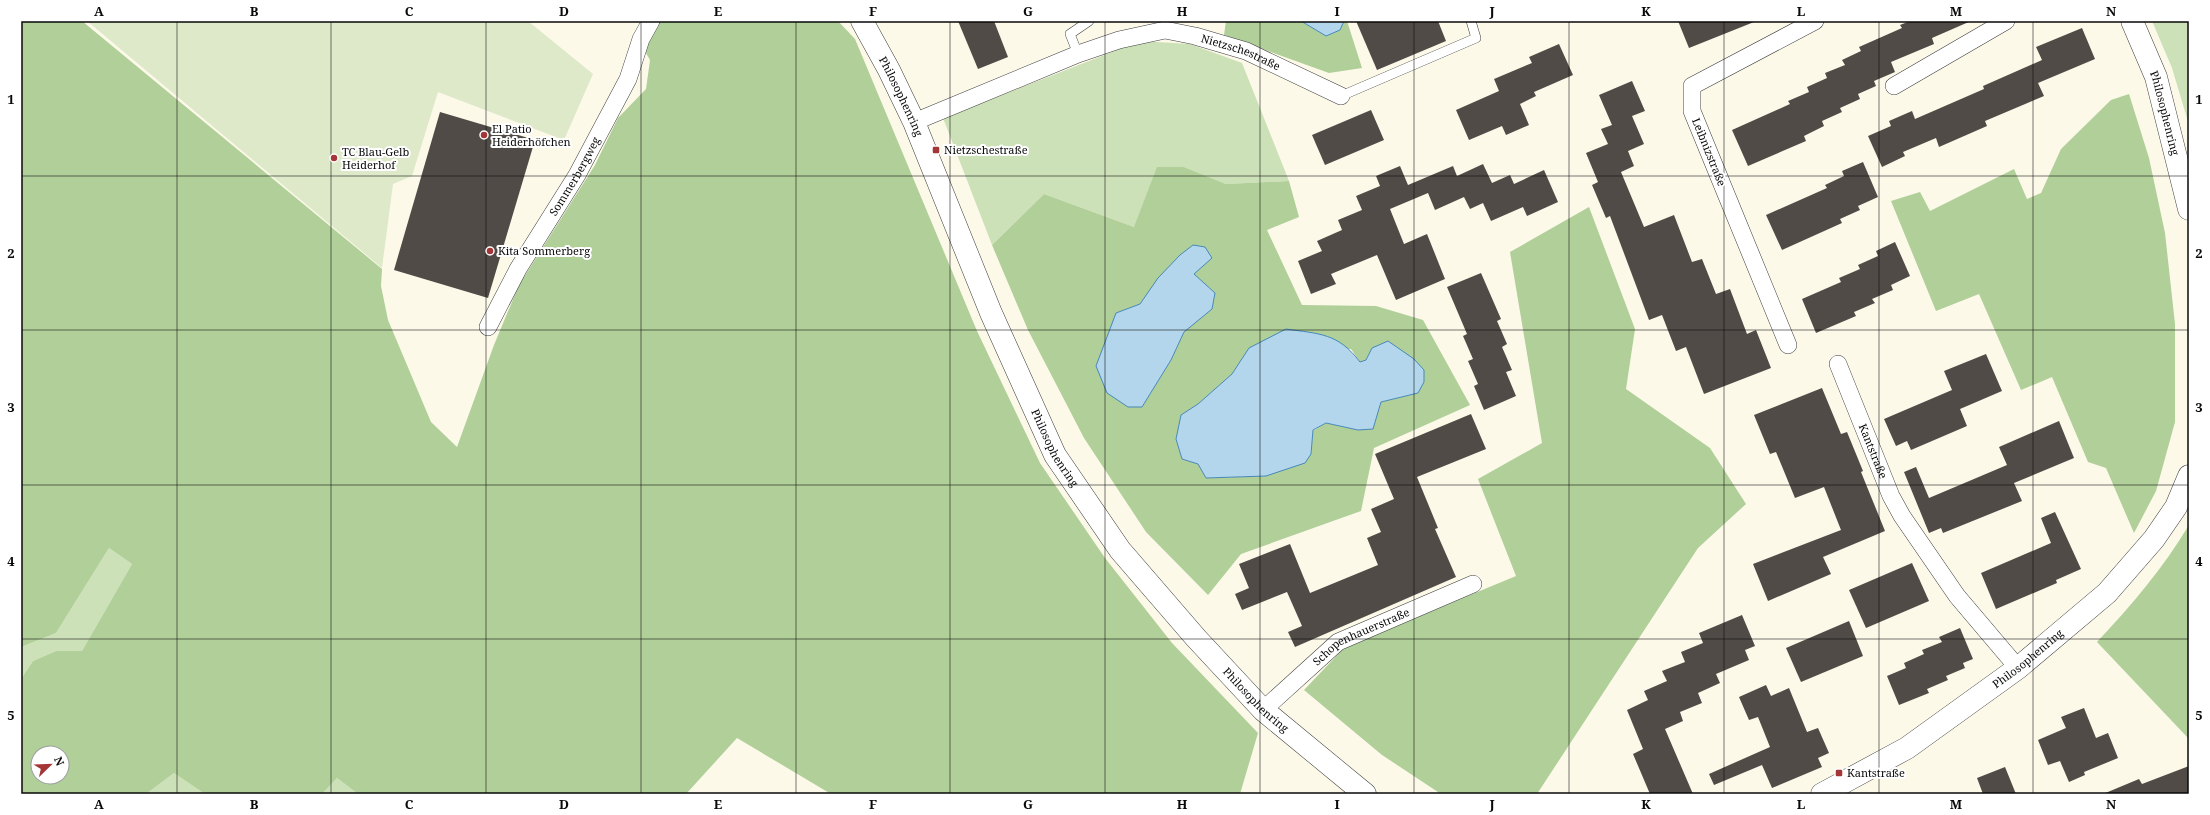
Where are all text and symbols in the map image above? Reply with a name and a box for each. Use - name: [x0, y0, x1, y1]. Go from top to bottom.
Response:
- text: A: [94, 2, 104, 20]
- text: B: [250, 2, 259, 20]
- text: C: [405, 2, 414, 20]
- text: D: [559, 2, 569, 20]
- text: E: [714, 2, 723, 20]
- text: F: [869, 2, 877, 20]
- text: G: [1023, 2, 1033, 20]
- text: H: [1177, 2, 1188, 20]
- text: I: [1334, 2, 1340, 20]
- text: J: [1488, 2, 1495, 20]
- text: K: [1641, 2, 1651, 20]
- text: L: [1797, 2, 1806, 20]
- text: M: [1950, 2, 1963, 20]
- text: N: [2106, 2, 2117, 20]
- street label: Nietzschestraße: [1199, 30, 1283, 73]
- street label: Philosophenring: [876, 54, 927, 138]
- street label: Philosophenring: [2147, 68, 2183, 157]
- text: 1: [7, 90, 15, 108]
- text: 1: [2195, 90, 2203, 108]
- street label: Leibnizstraße: [1689, 116, 1730, 188]
- place label: El Patio Heiderhöfchen: [492, 121, 571, 149]
- marker: El Patio Heiderhöfchen: [479, 130, 489, 140]
- street label: Sommerbergweg: [545, 134, 603, 218]
- place label: Nietzschestraße: [944, 142, 1028, 157]
- place label: TC Blau-Gelb Heiderhof: [342, 144, 409, 172]
- marker: Nietzschestraße: [931, 145, 941, 155]
- marker: TC Blau-Gelb Heiderhof: [329, 153, 339, 163]
- place label: Kita Sommerberg: [498, 243, 590, 258]
- text: 2: [7, 244, 15, 262]
- text: 2: [2195, 244, 2203, 262]
- marker: Kita Sommerberg: [485, 246, 495, 256]
- text: 3: [7, 398, 15, 416]
- text: 3: [2195, 398, 2203, 416]
- street label: Philosophenring: [1028, 406, 1083, 490]
- street label: Kantstraße: [1856, 421, 1891, 481]
- text: 4: [7, 552, 15, 570]
- text: 4: [2195, 552, 2203, 570]
- street label: Schopenhauerstraße: [1309, 604, 1412, 668]
- street label: Philosophenring: [1989, 625, 2066, 691]
- street label: Philosophenring: [1220, 664, 1292, 735]
- text: 5: [7, 706, 15, 724]
- text: 5: [2195, 706, 2203, 724]
- north arrow: [30, 745, 70, 785]
- text: N: [51, 754, 68, 768]
- place label: Kantstraße: [1847, 765, 1905, 780]
- marker: Kantstraße: [1834, 768, 1844, 778]
- text: A: [94, 795, 104, 813]
- text: B: [250, 795, 259, 813]
- text: C: [405, 795, 414, 813]
- text: D: [559, 795, 569, 813]
- text: E: [714, 795, 723, 813]
- text: F: [869, 795, 877, 813]
- text: G: [1023, 795, 1033, 813]
- text: H: [1177, 795, 1188, 813]
- text: I: [1334, 795, 1340, 813]
- text: J: [1488, 795, 1495, 813]
- text: K: [1641, 795, 1651, 813]
- text: L: [1797, 795, 1806, 813]
- text: M: [1950, 795, 1963, 813]
- text: N: [2106, 795, 2117, 813]

